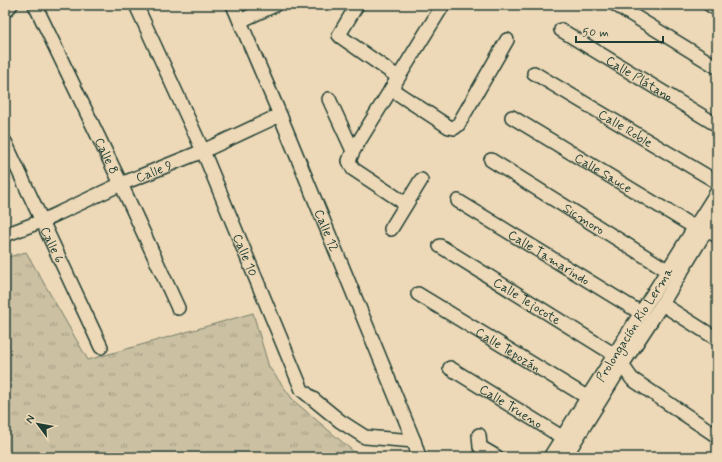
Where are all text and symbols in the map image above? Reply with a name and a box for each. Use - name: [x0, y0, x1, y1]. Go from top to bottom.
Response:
- scale bar: [576, 18, 663, 44]
- text: 50 m: [582, 25, 609, 41]
- street label: Calle Plátano: [602, 52, 675, 106]
- street label: Calle Roble: [595, 106, 656, 152]
- street label: Calle 8: [90, 135, 122, 177]
- street label: Calle Sauce: [571, 150, 635, 198]
- street label: Calle 9: [133, 157, 175, 187]
- street label: Sicmoro: [560, 200, 607, 239]
- street label: Calle 12: [310, 207, 342, 254]
- street label: Calle 6: [36, 224, 68, 266]
- street label: Calle Tamarindo: [504, 227, 593, 290]
- street label: Calle 10: [228, 231, 261, 279]
- street label: Prolongación Río Lerma: [593, 264, 678, 385]
- street label: Calle Tejocote: [490, 274, 564, 329]
- street label: Calle Tepozán: [472, 324, 543, 377]
- street label: Calle Trueno: [476, 381, 545, 433]
- north arrow: [18, 404, 58, 444]
- text: N: [22, 412, 38, 426]

